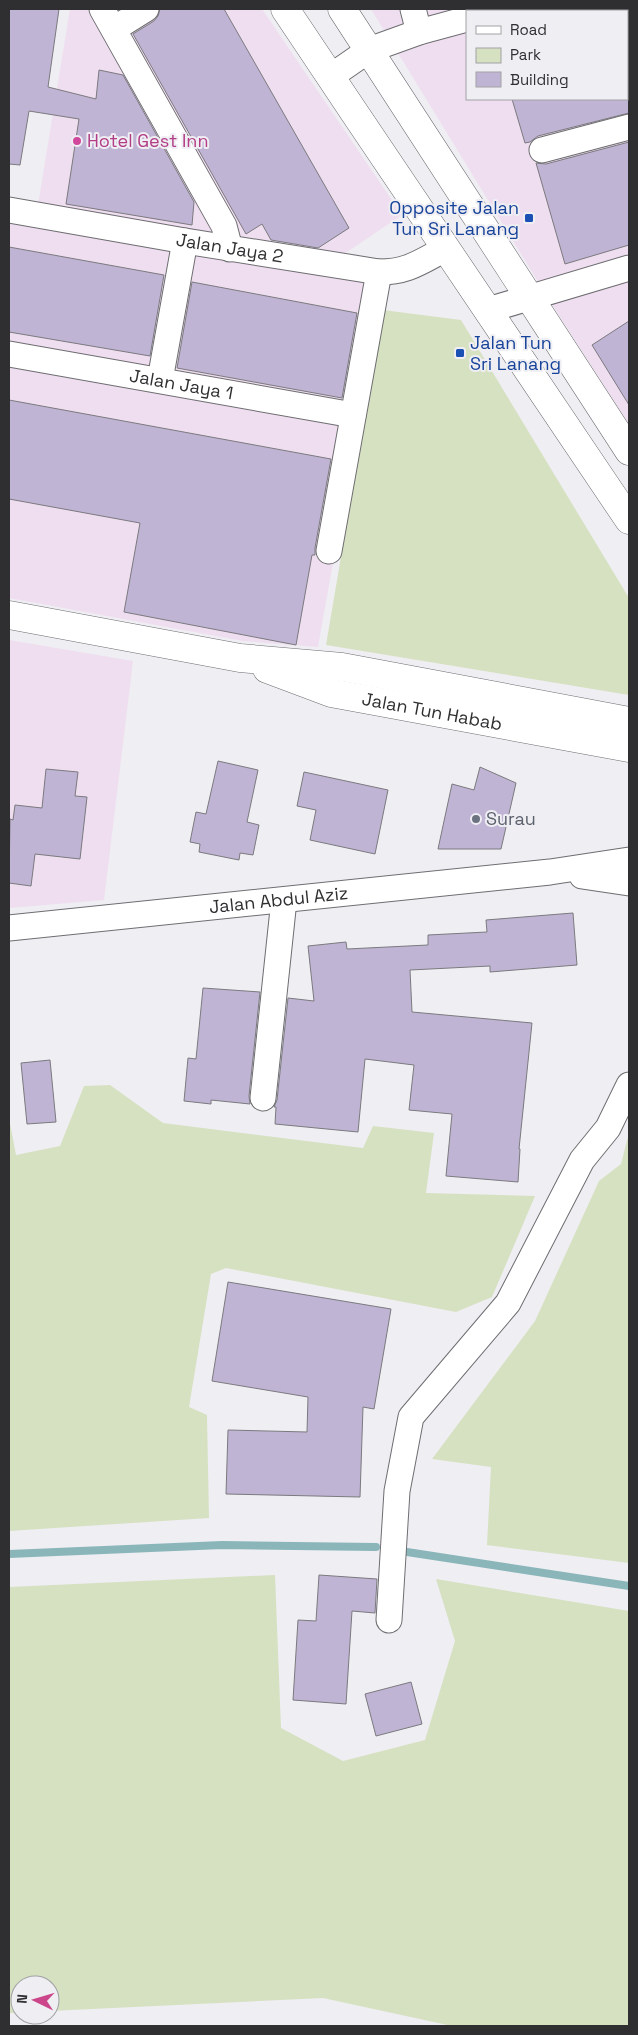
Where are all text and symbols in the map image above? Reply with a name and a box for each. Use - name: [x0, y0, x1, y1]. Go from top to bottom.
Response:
- legend: [466, 10, 628, 100]
- text: Road: [510, 20, 547, 39]
- text: Park: [510, 45, 541, 64]
- text: Building: [510, 70, 569, 89]
- place label: Hotel Gest Inn: [87, 129, 208, 152]
- marker: Hotel Gest Inn: [71, 135, 83, 147]
- place label: Opposite Jalan Tun Sri Lanang: [389, 196, 519, 240]
- marker: Opposite Jalan Tun Sri Lanang: [523, 212, 535, 224]
- street label: Jalan Jaya 2: [174, 228, 285, 268]
- place label: Jalan Tun Sri Lanang: [470, 331, 561, 375]
- marker: Jalan Tun Sri Lanang: [454, 347, 466, 359]
- street label: Jalan Jaya 1: [128, 364, 235, 405]
- street label: Jalan Tun Habab: [360, 687, 504, 735]
- place label: Surau: [486, 807, 536, 830]
- marker: Surau: [470, 813, 482, 825]
- street label: Jalan Abdul Aziz: [208, 881, 349, 918]
- north arrow: [10, 1975, 60, 2025]
- text: N: [13, 1993, 31, 2004]

